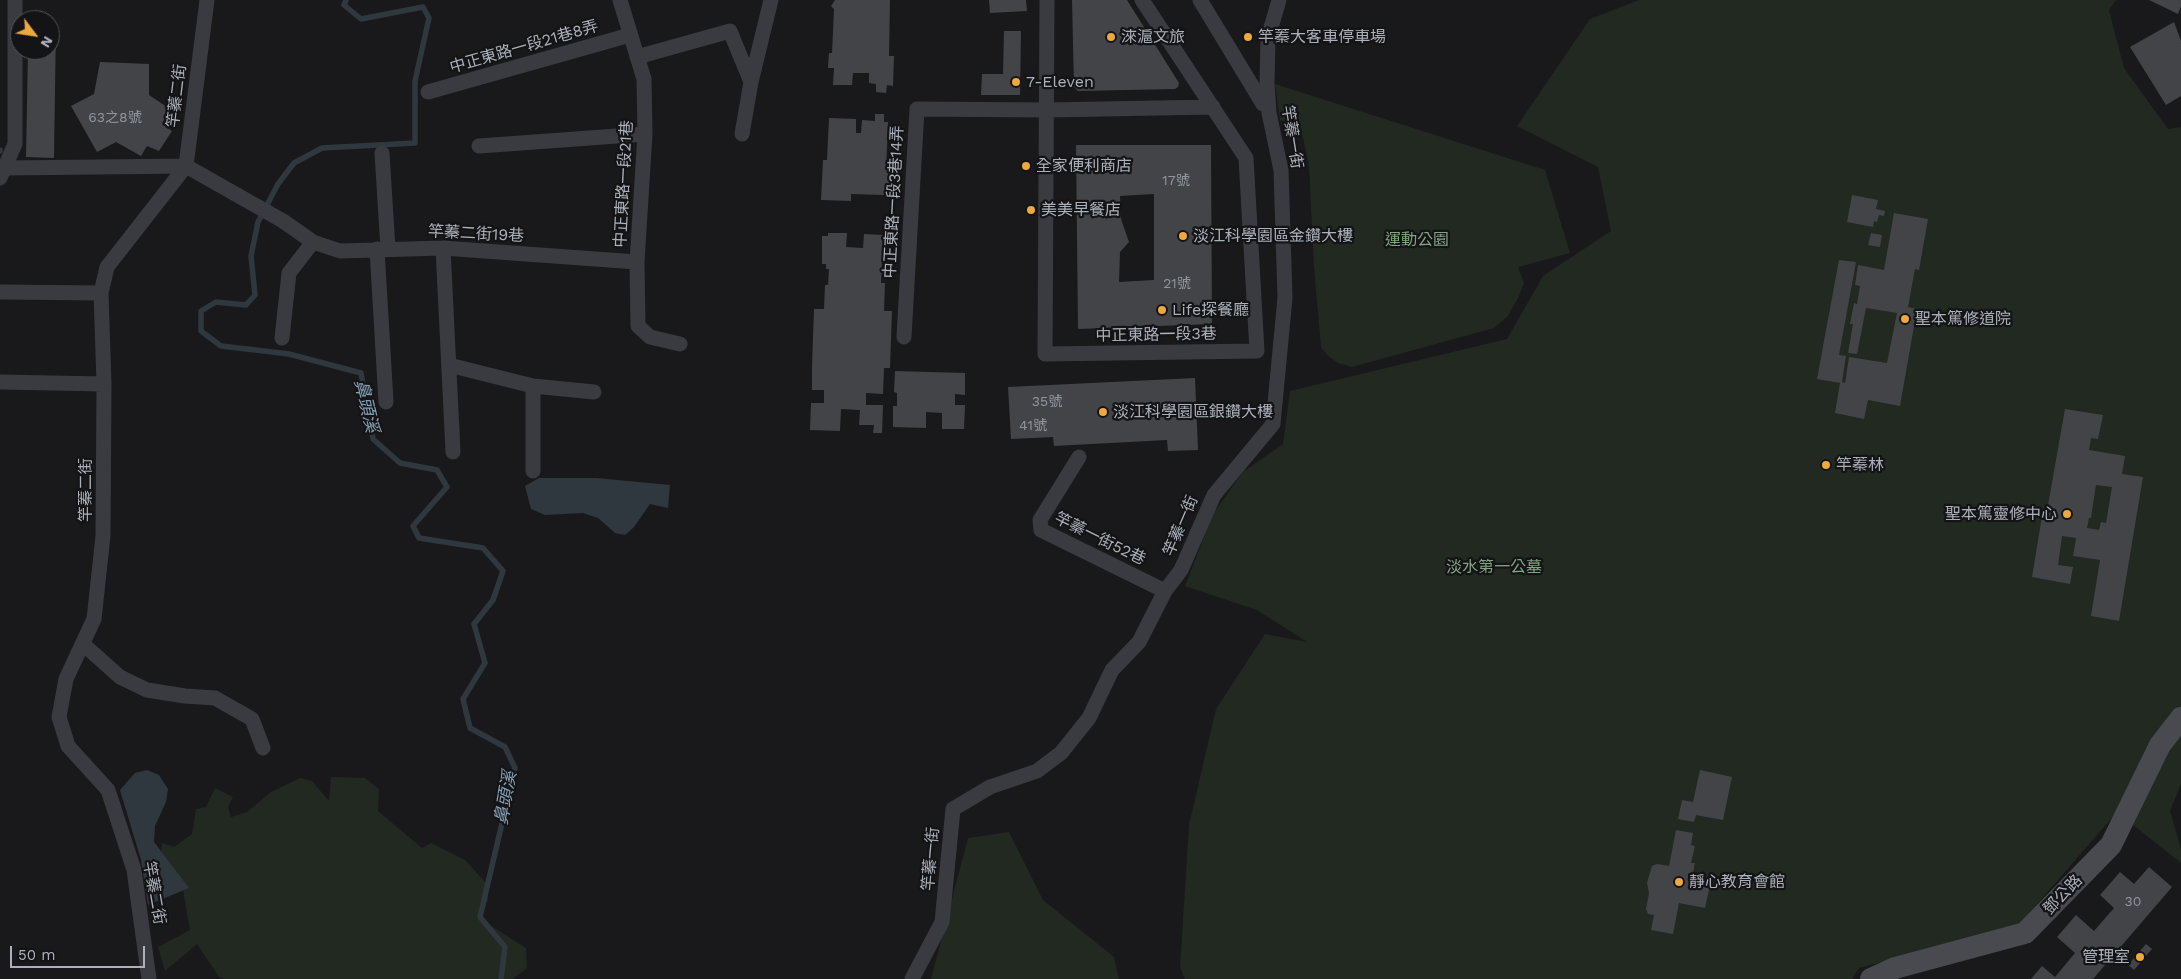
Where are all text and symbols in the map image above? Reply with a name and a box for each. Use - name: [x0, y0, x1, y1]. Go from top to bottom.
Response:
- north arrow: [10, 10, 60, 60]
- street label: 中正東路一段21巷8弄: [448, 17, 600, 77]
- place label: 淶滬文旅: [1121, 27, 1185, 47]
- place label: 竿蓁大客車停車場: [1258, 27, 1386, 47]
- marker: 淶滬文旅: [1105, 31, 1117, 43]
- marker: 竿蓁大客車停車場: [1242, 31, 1254, 43]
- text: N: [37, 34, 57, 51]
- street label: 竿蓁二街: [164, 63, 190, 129]
- place label: 7-Eleven: [1026, 72, 1094, 92]
- marker: 7-Eleven: [1010, 76, 1022, 88]
- street label: 竿蓁一街: [1278, 104, 1306, 170]
- house number: 63之8號: [88, 110, 142, 126]
- street label: 中正東路一段21巷: [611, 120, 637, 248]
- street label: 中正東路一段3巷14弄: [880, 125, 908, 279]
- place label: 全家便利商店: [1036, 156, 1132, 176]
- marker: 全家便利商店: [1020, 160, 1032, 172]
- house number: 17號: [1162, 173, 1190, 189]
- place label: 美美早餐店: [1041, 200, 1121, 220]
- marker: 美美早餐店: [1025, 204, 1037, 216]
- street label: 竿蓁二街19巷: [428, 222, 524, 246]
- place label: 淡江科學園區金鑽大樓: [1193, 226, 1353, 246]
- marker: 淡江科學園區金鑽大樓: [1177, 230, 1189, 242]
- park label: 運動公園: [1385, 230, 1449, 250]
- house number: 21號: [1163, 276, 1191, 292]
- place label: Life探餐廳: [1172, 300, 1249, 320]
- marker: Life探餐廳: [1156, 304, 1168, 316]
- place label: 聖本篤修道院: [1915, 309, 2011, 329]
- marker: 聖本篤修道院: [1899, 313, 1911, 325]
- street label: 中正東路一段3巷: [1095, 324, 1217, 346]
- water label: 鼻頭溪: [349, 377, 383, 435]
- house number: 35號: [1032, 394, 1062, 410]
- place label: 淡江科學園區銀鑽大樓: [1113, 402, 1273, 422]
- marker: 淡江科學園區銀鑽大樓: [1097, 406, 1109, 418]
- house number: 41號: [1019, 418, 1047, 434]
- place label: 竿蓁林: [1836, 455, 1884, 475]
- street label: 竿蓁二街: [76, 458, 96, 522]
- marker: 竿蓁林: [1820, 459, 1832, 471]
- street label: 竿蓁一街: [1160, 493, 1202, 559]
- place label: 聖本篤靈修中心: [1945, 504, 2057, 524]
- marker: 聖本篤靈修中心: [2061, 508, 2073, 520]
- street label: 竿蓁一街52巷: [1051, 509, 1149, 569]
- park label: 淡水第一公墓: [1446, 557, 1542, 577]
- water label: 鼻頭溪: [491, 770, 521, 826]
- street label: 竿蓁一街: [919, 826, 943, 892]
- street label: 竿蓁二街: [139, 860, 169, 926]
- street label: 鄧公路: [2039, 871, 2087, 919]
- place label: 靜心教育會館: [1689, 872, 1785, 892]
- marker: 靜心教育會館: [1673, 876, 1685, 888]
- house number: 30: [2125, 894, 2141, 910]
- scale bar: [12, 936, 148, 968]
- text: 50 m: [18, 946, 55, 964]
- place label: 管理室: [2082, 947, 2130, 967]
- marker: 管理室: [2134, 951, 2146, 963]

